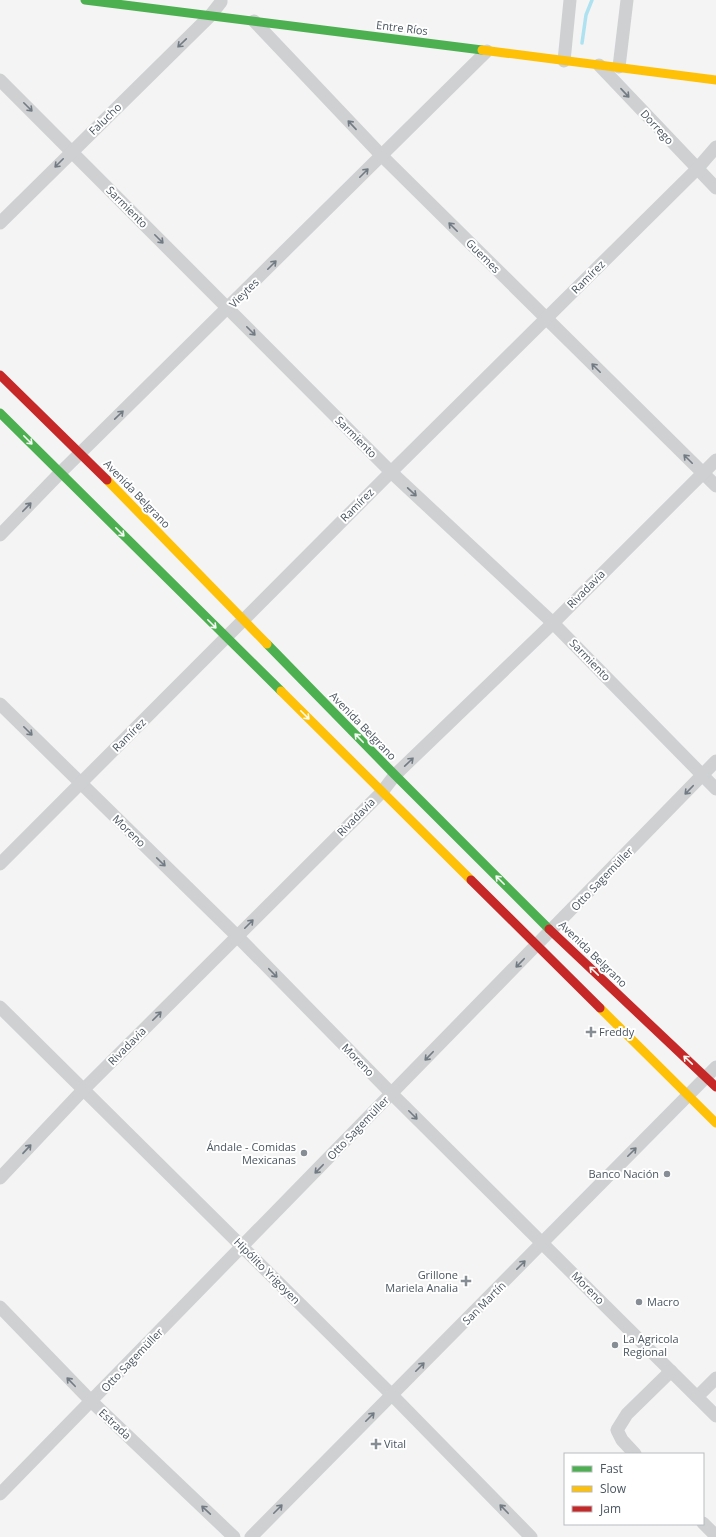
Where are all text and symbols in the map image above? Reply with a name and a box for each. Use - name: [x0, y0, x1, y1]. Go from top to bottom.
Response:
- street label: Entre Ríos: [375, 17, 429, 38]
- one-way arrow: [177, 38, 187, 48]
- one-way arrow: [621, 88, 630, 98]
- street label: Falucho: [85, 99, 125, 138]
- one-way arrow: [23, 102, 32, 112]
- street label: Dorrego: [637, 106, 678, 148]
- one-way arrow: [347, 120, 357, 130]
- one-way arrow: [54, 158, 64, 168]
- one-way arrow: [359, 168, 369, 178]
- street label: Sarmiento: [103, 183, 152, 231]
- one-way arrow: [448, 222, 458, 232]
- one-way arrow: [154, 234, 164, 244]
- street label: Guemes: [463, 235, 504, 276]
- street label: Ramírez: [568, 257, 608, 297]
- one-way arrow: [267, 260, 277, 270]
- street label: Vieytes: [225, 274, 262, 311]
- one-way arrow: [246, 326, 256, 336]
- one-way arrow: [591, 363, 601, 372]
- one-way arrow: [114, 410, 124, 420]
- street label: Sarmiento: [332, 413, 381, 461]
- one-way arrow: [23, 436, 33, 445]
- one-way arrow: [683, 454, 693, 464]
- street label: Avenida Belgrano: [101, 456, 174, 531]
- street label: Ramírez: [337, 485, 377, 525]
- one-way arrow: [407, 487, 417, 496]
- one-way arrow: [22, 502, 32, 512]
- one-way arrow: [115, 527, 125, 537]
- street label: Rivadavia: [563, 566, 608, 611]
- one-way arrow: [207, 619, 217, 629]
- street label: Sarmiento: [567, 635, 614, 684]
- street label: Avenida Belgrano: [327, 688, 400, 763]
- one-way arrow: [300, 710, 310, 720]
- street label: Ramírez: [109, 715, 149, 755]
- one-way arrow: [23, 726, 33, 736]
- one-way arrow: [354, 733, 364, 743]
- one-way arrow: [404, 757, 414, 767]
- one-way arrow: [684, 785, 694, 795]
- street label: Rivadavia: [333, 794, 378, 839]
- street label: Moreno: [110, 811, 149, 850]
- street label: Otto Sagemüller: [567, 843, 636, 914]
- one-way arrow: [155, 857, 165, 866]
- one-way arrow: [495, 875, 505, 885]
- street label: Avenida Belgrano: [556, 917, 631, 991]
- one-way arrow: [244, 919, 254, 929]
- one-way arrow: [515, 958, 525, 968]
- one-way arrow: [588, 966, 599, 975]
- one-way arrow: [268, 968, 278, 978]
- one-way arrow: [152, 1011, 161, 1021]
- street label: Rivadavia: [104, 1023, 149, 1068]
- place label: Freddy: [599, 1024, 635, 1039]
- marker: Freddy: [586, 1027, 596, 1037]
- street label: Moreno: [339, 1040, 378, 1080]
- one-way arrow: [424, 1051, 434, 1061]
- one-way arrow: [683, 1055, 693, 1065]
- street label: Otto Sagemüller: [323, 1092, 392, 1163]
- one-way arrow: [408, 1110, 418, 1120]
- place label: Ándale - Comidas Mexicanas: [207, 1139, 296, 1167]
- one-way arrow: [22, 1144, 32, 1154]
- one-way arrow: [627, 1147, 637, 1157]
- marker: Ándale - Comidas Mexicanas: [299, 1148, 309, 1158]
- one-way arrow: [314, 1164, 324, 1174]
- place label: Banco Nación: [588, 1166, 659, 1181]
- marker: Banco Nación: [662, 1169, 672, 1179]
- street label: Hipólito Yrigoyen: [231, 1234, 304, 1307]
- one-way arrow: [516, 1260, 526, 1270]
- place label: Grillone Mariela Analia: [385, 1267, 458, 1295]
- street label: Moreno: [569, 1268, 608, 1308]
- marker: Grillone Mariela Analia: [461, 1276, 471, 1286]
- street label: San Martín: [459, 1278, 509, 1328]
- place label: Macro: [647, 1294, 680, 1309]
- marker: Macro: [634, 1297, 644, 1307]
- street label: Otto Sagemüller: [97, 1324, 166, 1395]
- place label: La Agricola Regional: [623, 1331, 679, 1359]
- marker: La Agricola Regional: [610, 1340, 620, 1350]
- one-way arrow: [415, 1362, 425, 1372]
- one-way arrow: [67, 1377, 76, 1387]
- street label: Estrada: [96, 1405, 135, 1442]
- one-way arrow: [365, 1412, 375, 1422]
- place label: Vital: [384, 1436, 406, 1451]
- marker: Vital: [371, 1439, 381, 1449]
- legend: [564, 1453, 704, 1525]
- text: Fast: [600, 1460, 623, 1477]
- text: Slow: [600, 1480, 627, 1497]
- text: Jam: [599, 1500, 621, 1517]
- one-way arrow: [273, 1504, 283, 1514]
- one-way arrow: [499, 1504, 509, 1514]
- one-way arrow: [201, 1505, 211, 1515]

